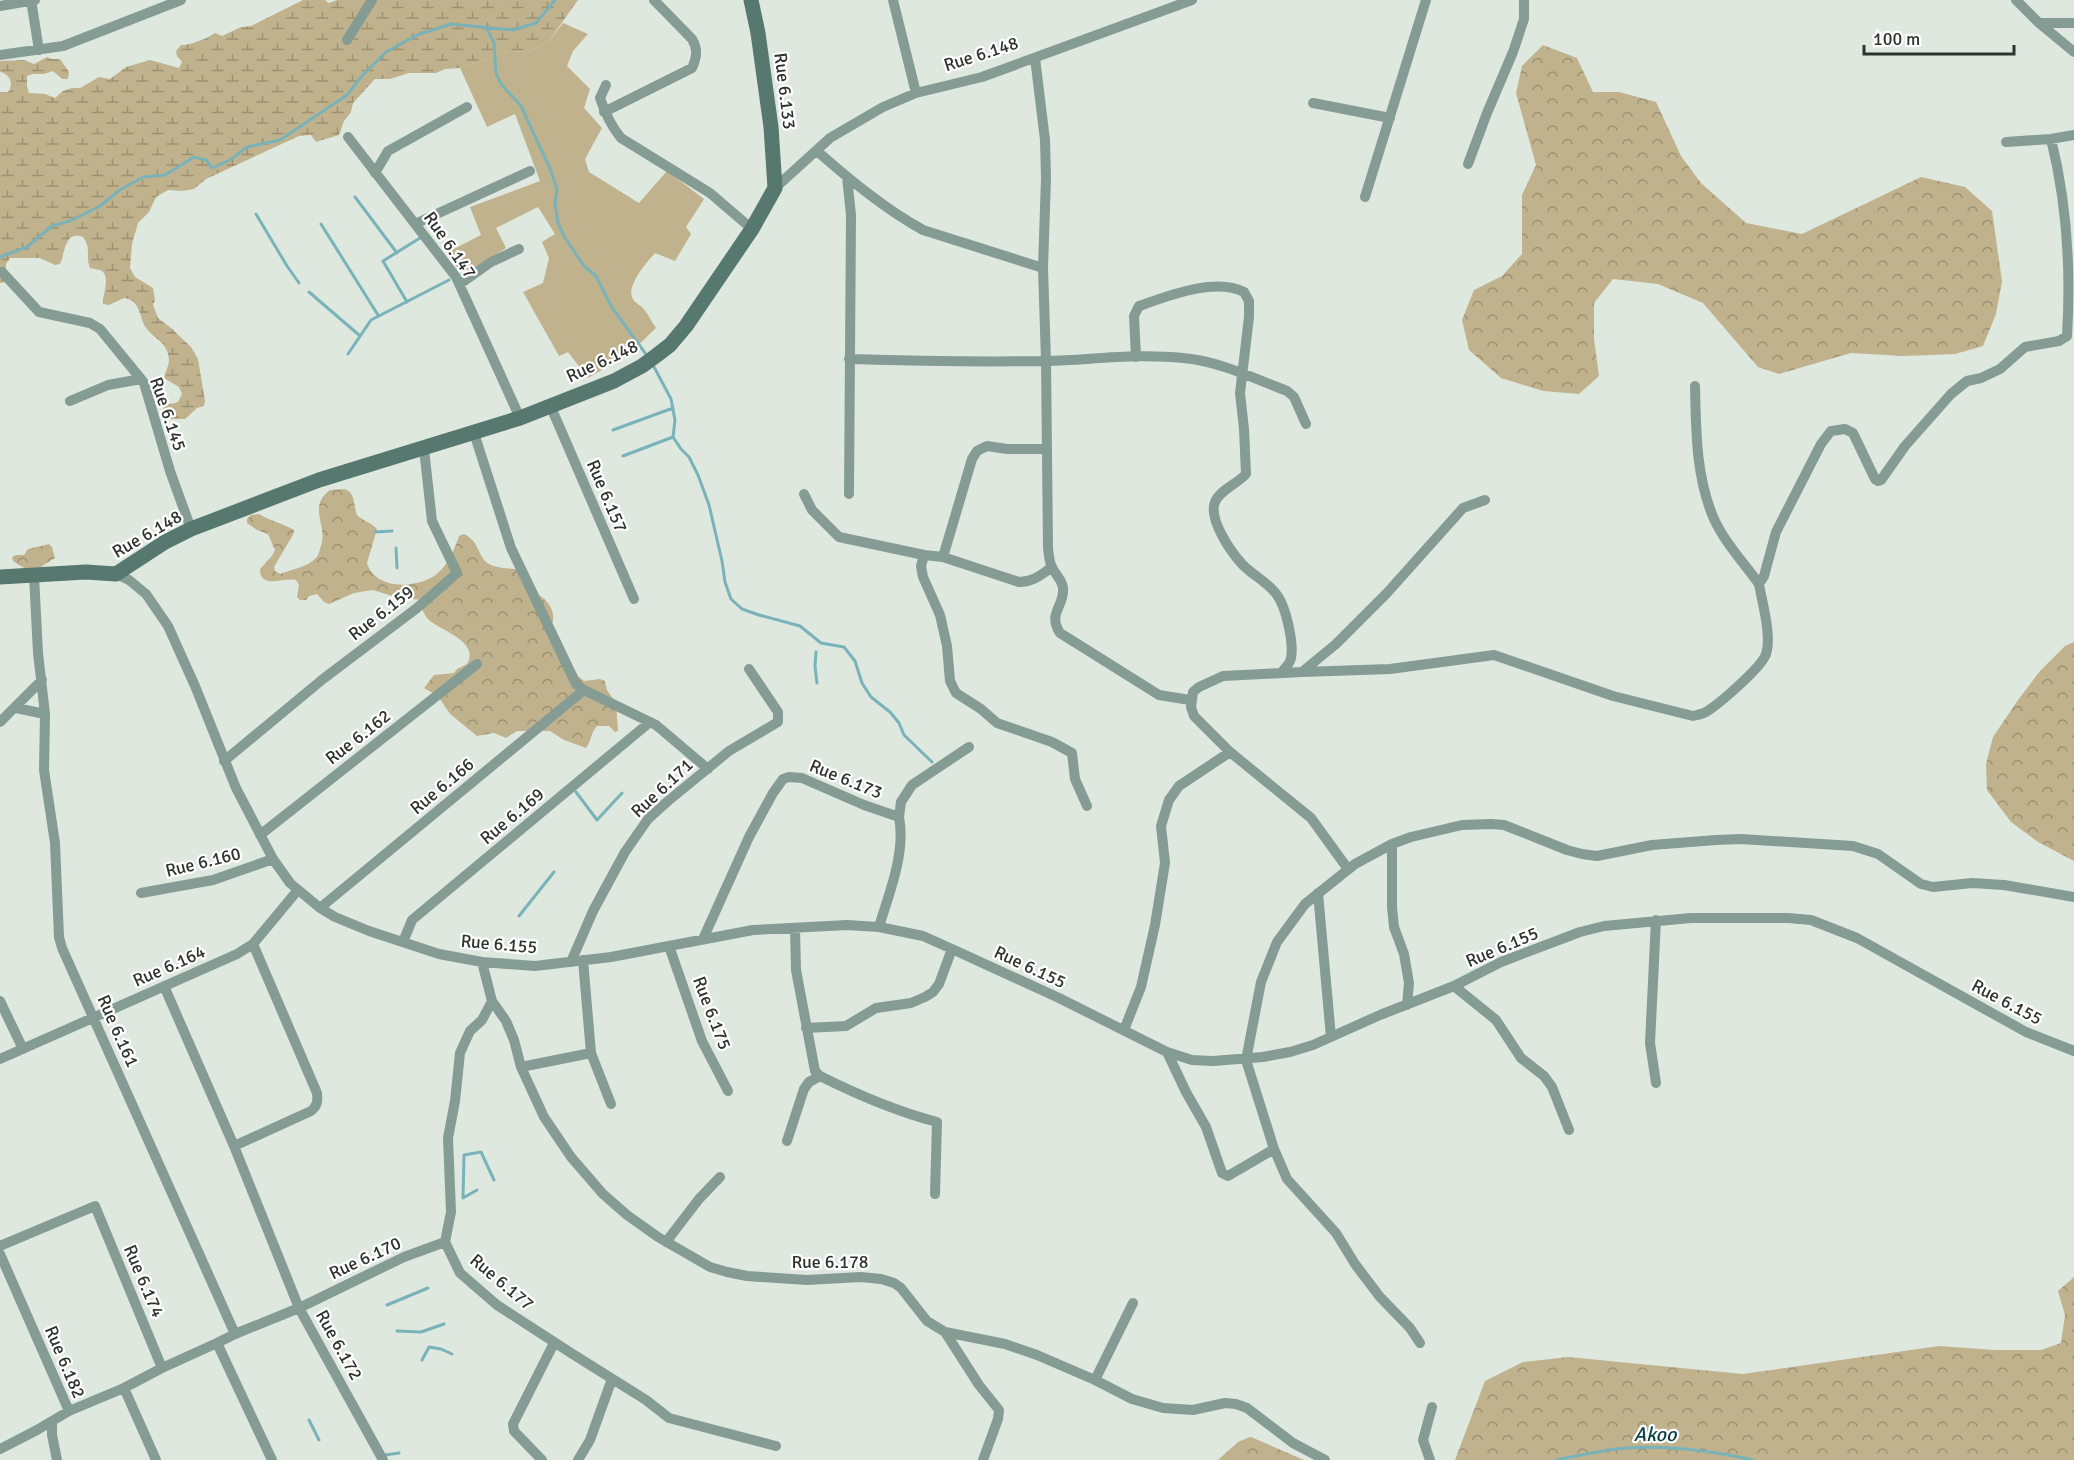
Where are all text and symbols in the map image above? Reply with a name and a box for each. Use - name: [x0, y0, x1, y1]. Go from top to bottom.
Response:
- scale bar: [1864, 18, 2014, 56]
- text: 100 m: [1873, 28, 1920, 50]
- street label: Rue 6.148: [941, 32, 1021, 76]
- street label: Rue 6.133: [769, 52, 801, 130]
- street label: Rue 6.147: [419, 207, 481, 283]
- street label: Rue 6.148: [563, 335, 641, 387]
- street label: Rue 6.145: [145, 374, 191, 454]
- street label: Rue 6.157: [582, 456, 632, 536]
- street label: Rue 6.148: [108, 505, 186, 563]
- street label: Rue 6.159: [344, 581, 418, 645]
- street label: Rue 6.162: [321, 705, 395, 769]
- street label: Rue 6.166: [406, 753, 478, 819]
- street label: Rue 6.171: [626, 754, 698, 822]
- street label: Rue 6.173: [806, 754, 886, 804]
- street label: Rue 6.169: [476, 783, 548, 849]
- street label: Rue 6.160: [163, 842, 243, 882]
- street label: Rue 6.155: [1462, 922, 1542, 972]
- street label: Rue 6.155: [460, 930, 538, 958]
- street label: Rue 6.164: [129, 940, 209, 992]
- street label: Rue 6.155: [991, 941, 1069, 993]
- street label: Rue 6.175: [688, 973, 736, 1053]
- street label: Rue 6.155: [1968, 974, 2046, 1030]
- street label: Rue 6.161: [92, 991, 144, 1071]
- street label: Rue 6.170: [326, 1232, 404, 1284]
- street label: Rue 6.174: [119, 1241, 169, 1321]
- street label: Rue 6.177: [466, 1249, 538, 1315]
- street label: Rue 6.178: [792, 1251, 868, 1273]
- street label: Rue 6.172: [311, 1306, 367, 1384]
- street label: Rue 6.182: [40, 1322, 90, 1402]
- water label: Akoo: [1634, 1422, 1678, 1447]

